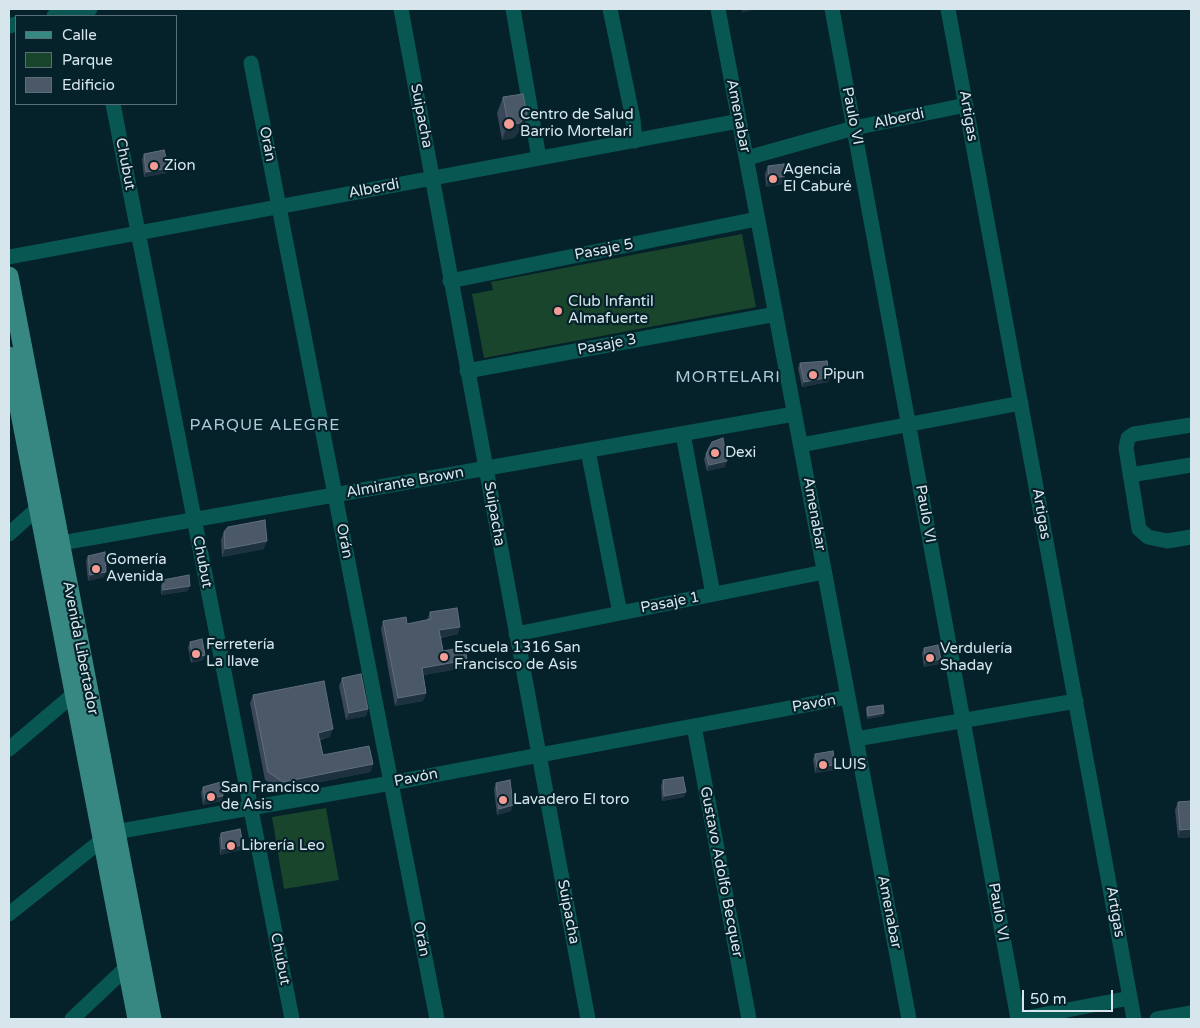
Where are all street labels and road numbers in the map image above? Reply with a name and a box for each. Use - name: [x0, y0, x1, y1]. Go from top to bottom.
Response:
- street label: Amenabar: [722, 78, 754, 154]
- street label: Suipacha: [406, 82, 436, 150]
- street label: Paulo VI: [838, 86, 866, 146]
- street label: Artigas: [955, 89, 981, 143]
- street label: Alberdi: [872, 105, 926, 133]
- street label: Orán: [255, 125, 279, 163]
- street label: Chubut: [111, 136, 139, 192]
- street label: Alberdi: [347, 175, 401, 203]
- street label: Pasaje 5: [573, 236, 635, 264]
- street label: Pasaje 3: [576, 331, 638, 359]
- street label: Almirante Brown: [345, 464, 465, 502]
- street label: Amenabar: [799, 476, 829, 552]
- street label: Suipacha: [479, 480, 509, 548]
- street label: Paulo VI: [911, 484, 939, 544]
- street label: Artigas: [1028, 487, 1054, 541]
- street label: Orán: [332, 522, 356, 560]
- street label: Chubut: [188, 534, 216, 590]
- street label: Avenida Libertador: [58, 579, 102, 717]
- street label: Pasaje 1: [639, 589, 701, 617]
- street label: Pavón: [791, 691, 837, 717]
- street label: Pavón: [393, 765, 439, 791]
- street label: Gustavo Adolfo Becquer: [696, 785, 746, 959]
- street label: Amenabar: [873, 874, 905, 950]
- street label: Suipacha: [553, 878, 583, 946]
- street label: Paulo VI: [984, 882, 1012, 942]
- street label: Artigas: [1102, 885, 1128, 939]
- street label: Orán: [409, 920, 433, 958]
- street label: Chubut: [266, 931, 294, 987]

